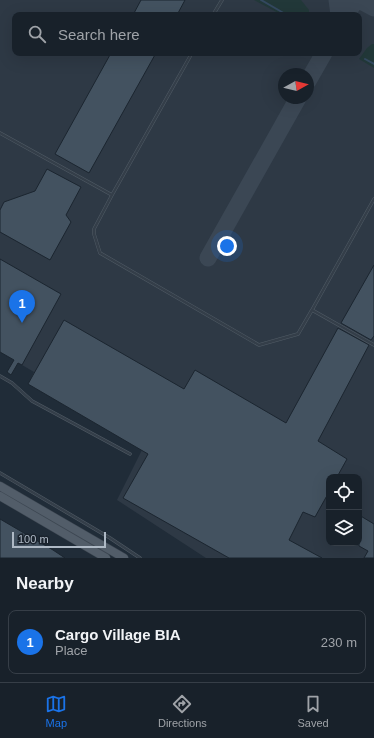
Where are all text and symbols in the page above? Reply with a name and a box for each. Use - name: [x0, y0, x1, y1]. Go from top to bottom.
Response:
- search box: [12, 12, 362, 56]
- icon: search: [26, 23, 48, 45]
- text: Search here: [58, 26, 140, 43]
- north arrow: [278, 68, 314, 104]
- your location: [217, 236, 237, 256]
- pin: 1: [9, 290, 35, 323]
- map controls: [326, 474, 362, 546]
- button: locate: [326, 474, 362, 510]
- button: layers: [326, 510, 362, 546]
- scale bar: [12, 530, 106, 549]
- text: 100 m: [18, 533, 49, 545]
- text: Nearby: [16, 574, 74, 593]
- text: Cargo Village BIA: [55, 626, 181, 643]
- text: 1: [26, 635, 34, 650]
- text: 230 m: [321, 635, 357, 650]
- text: Place: [55, 643, 88, 658]
- tab: Map: [45, 693, 67, 729]
- tab: Directions: [158, 693, 207, 729]
- tab: Saved: [297, 693, 329, 729]

